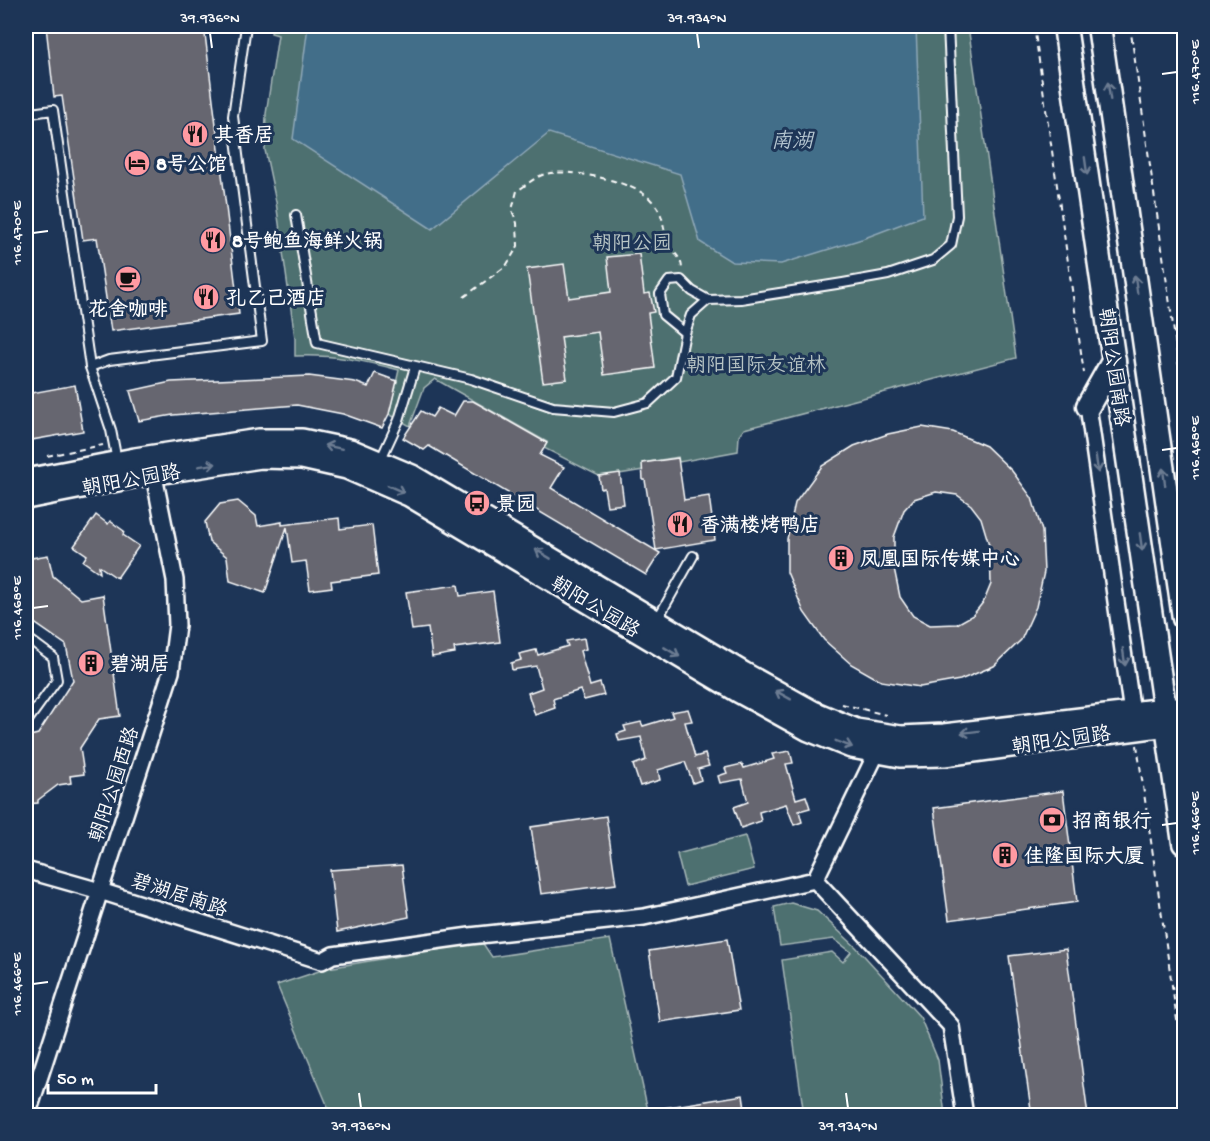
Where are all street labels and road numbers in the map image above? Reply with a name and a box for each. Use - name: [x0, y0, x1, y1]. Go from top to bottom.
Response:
- street label: 朝阳公园南路: [1092, 306, 1133, 429]
- street label: 朝阳公园路: [80, 460, 184, 502]
- street label: 朝阳公园路: [545, 572, 645, 645]
- street label: 朝阳公园路: [1010, 722, 1114, 761]
- street label: 朝阳公园西路: [85, 723, 146, 846]
- street label: 碧湖居南路: [128, 869, 232, 924]

